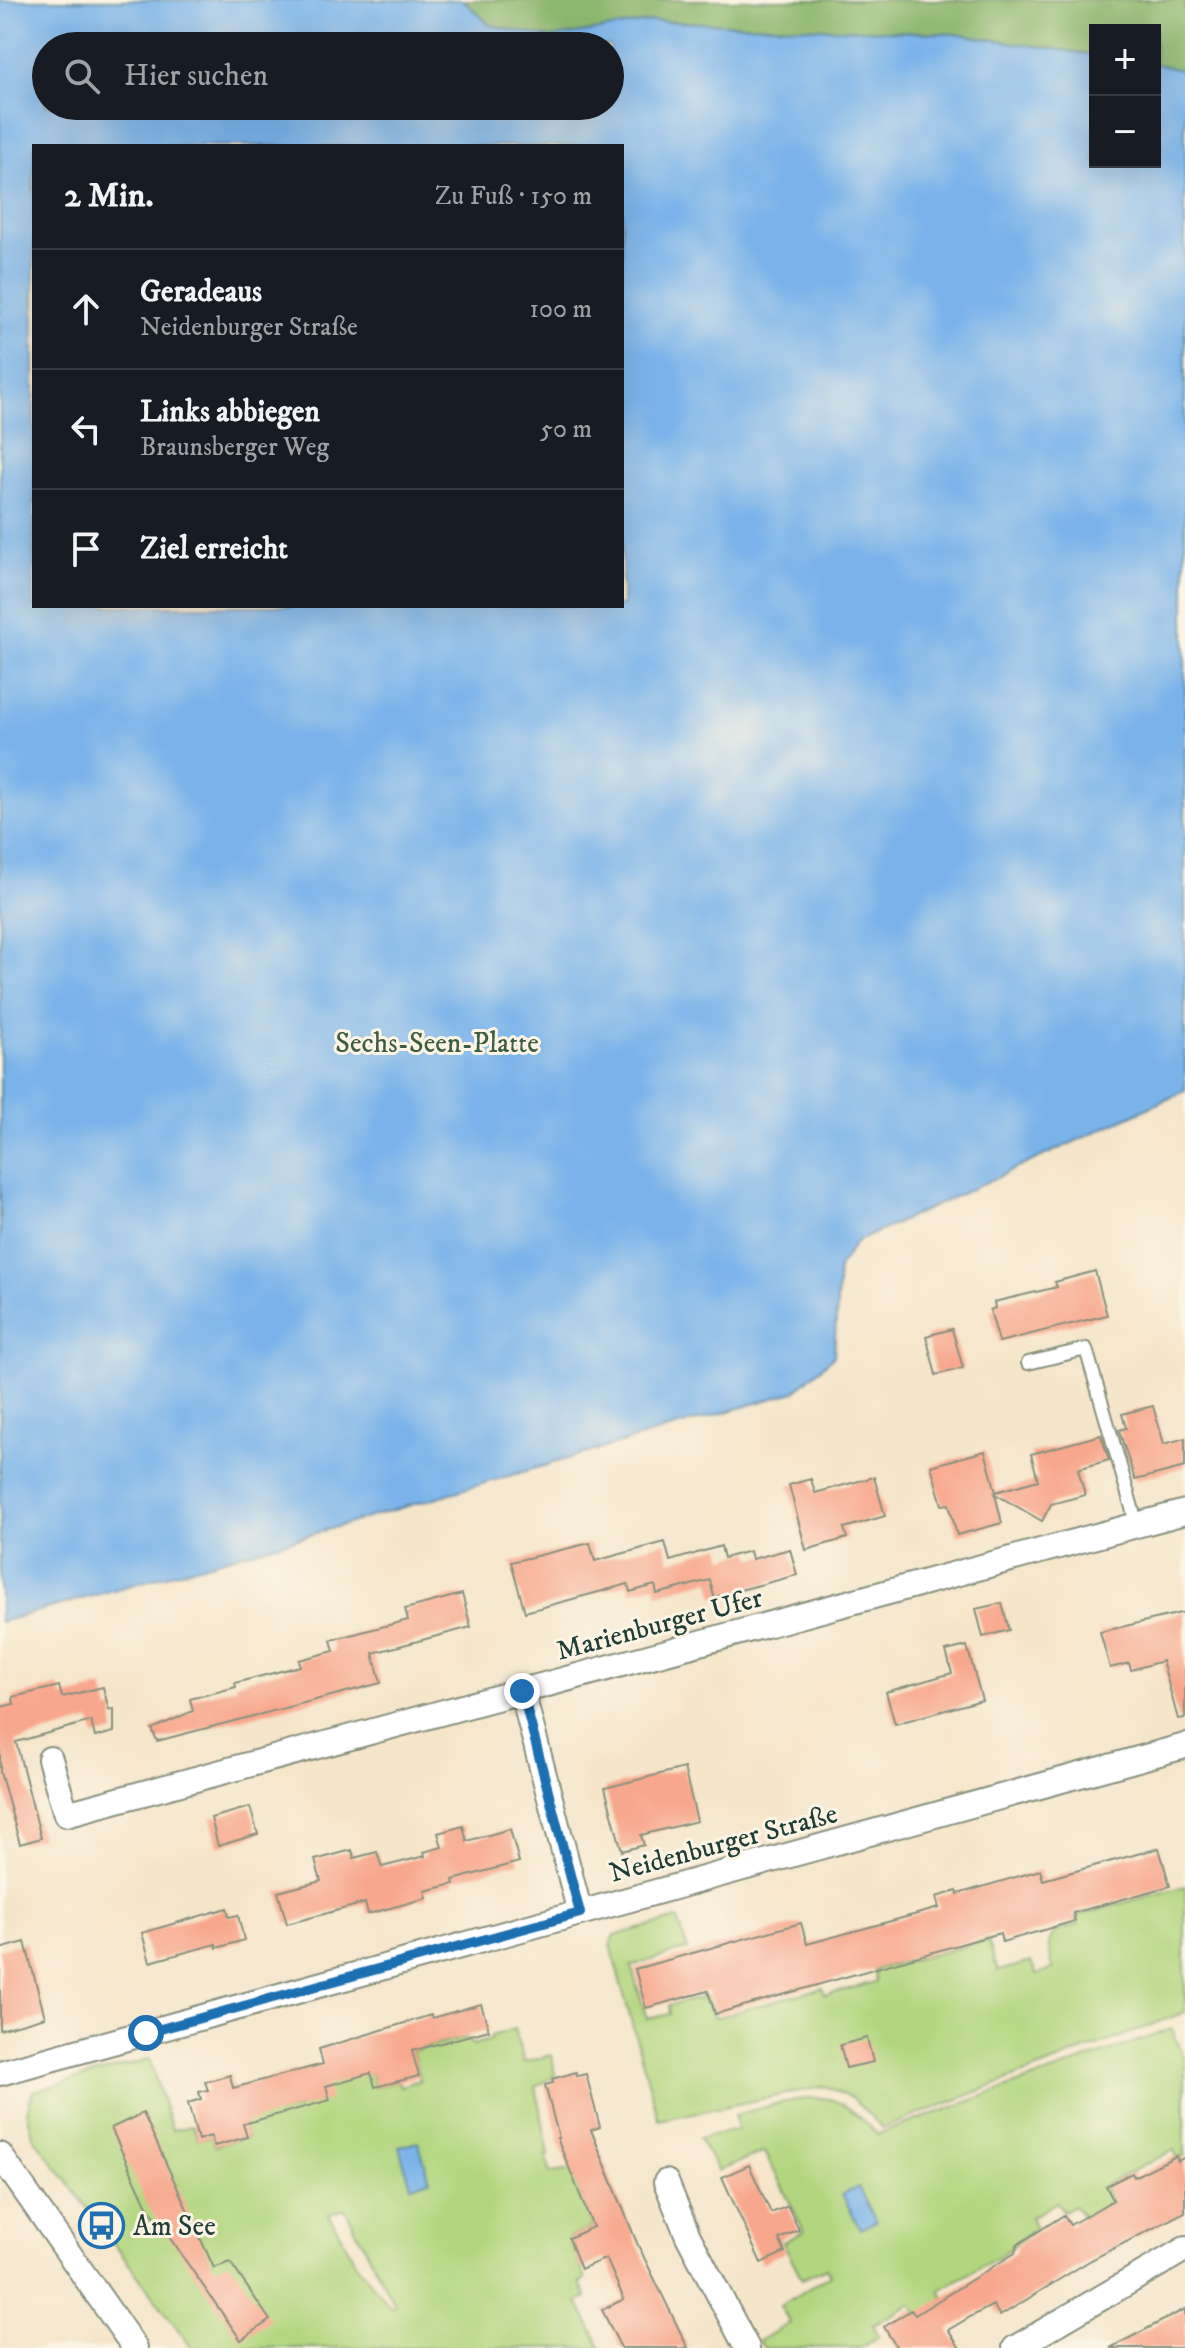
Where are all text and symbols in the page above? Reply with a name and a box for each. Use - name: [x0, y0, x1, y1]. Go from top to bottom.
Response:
- map controls: [1089, 24, 1161, 168]
- button: +: [1089, 24, 1161, 96]
- search box: [32, 32, 624, 120]
- icon: search: [60, 54, 104, 98]
- text: Hier suchen: [124, 58, 268, 95]
- button: −: [1089, 96, 1161, 168]
- text: 2 Min.: [64, 175, 154, 217]
- text: Zu Fuß · 150 m: [435, 180, 592, 213]
- text: Geradeaus: [140, 274, 262, 311]
- icon: ahead: [64, 287, 108, 331]
- text: 100 m: [529, 293, 592, 326]
- text: Neidenburger Straße: [140, 311, 358, 344]
- text: Links abbiegen: [140, 394, 320, 431]
- icon: left: [64, 407, 108, 451]
- text: 50 m: [540, 413, 592, 446]
- text: Braunsberger Weg: [140, 431, 329, 464]
- icon: arrive: [64, 527, 108, 571]
- text: Ziel erreicht: [140, 531, 288, 568]
- park label: Sechs-Seen-Platte: [335, 1026, 539, 1061]
- street label: Marienburger Ufer: [552, 1580, 767, 1669]
- route end: [504, 1673, 540, 1709]
- street label: Neidenburger Straße: [606, 1796, 841, 1891]
- route start: [128, 2015, 164, 2051]
- bus stop icon: Am See: [78, 2201, 126, 2249]
- place label: Am See: [133, 2209, 216, 2244]

